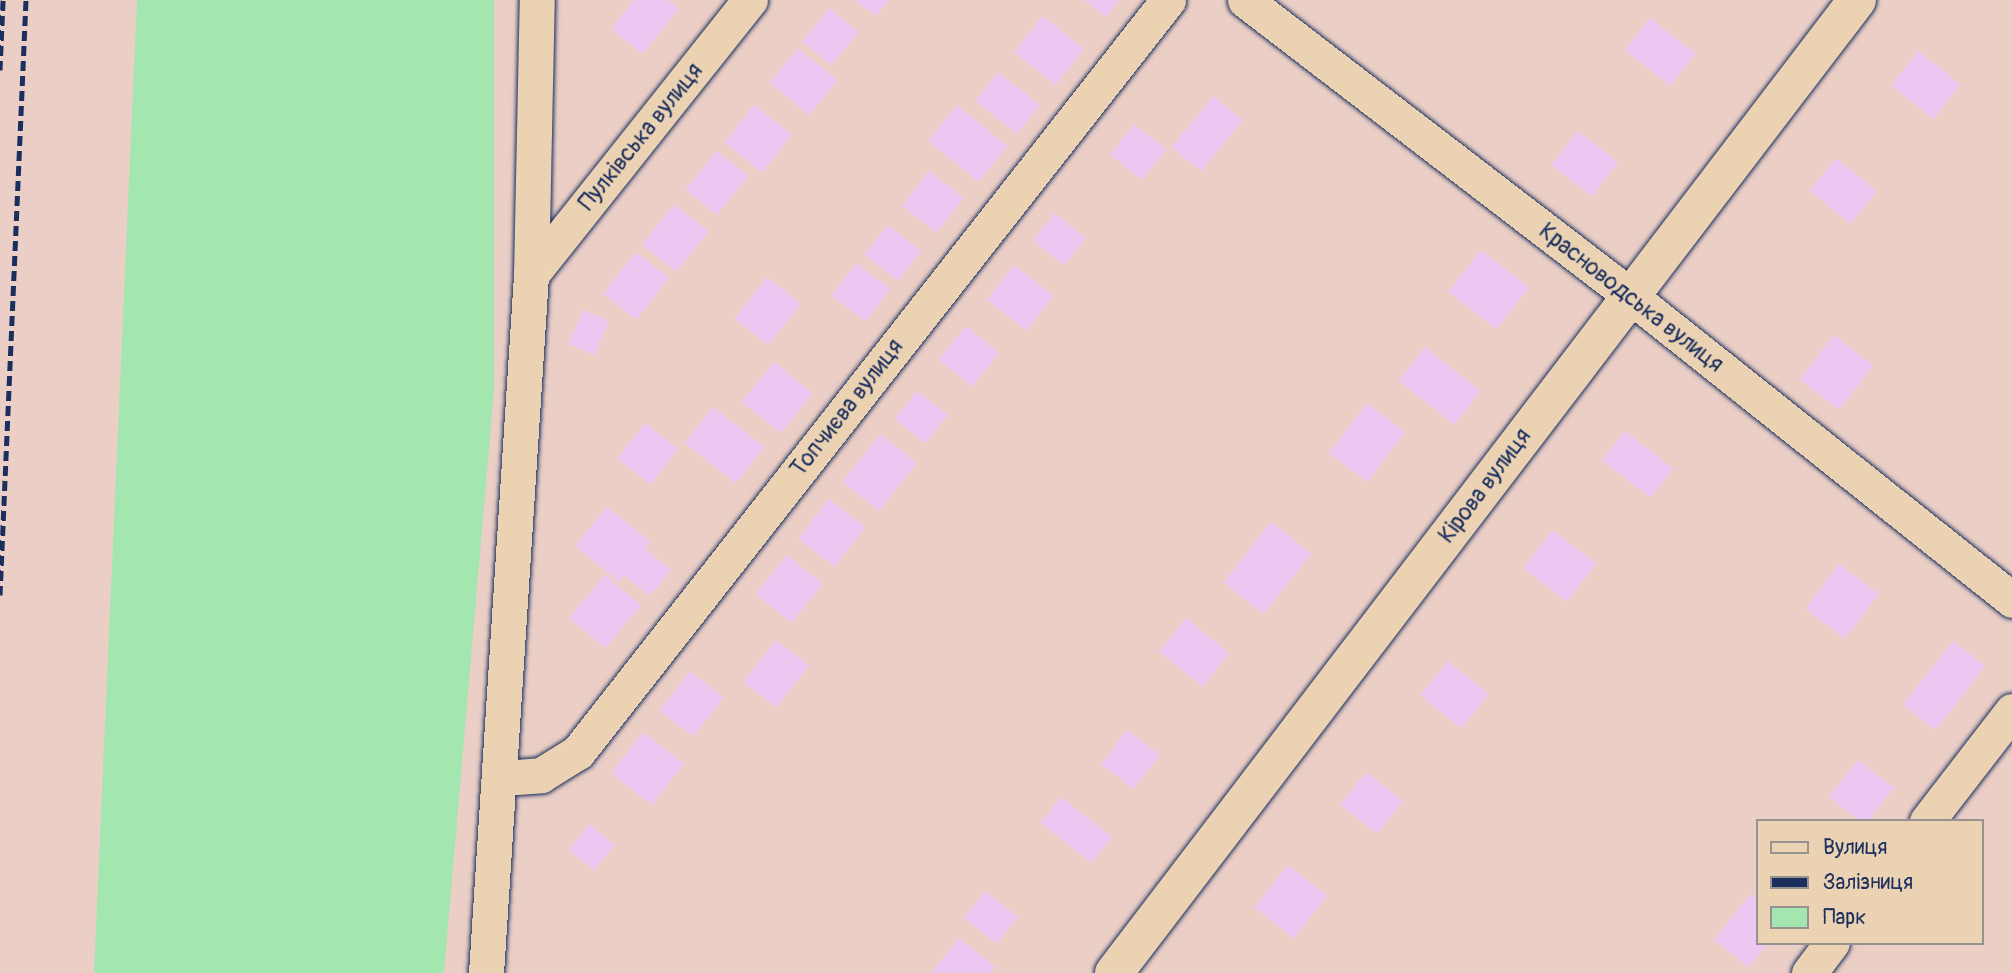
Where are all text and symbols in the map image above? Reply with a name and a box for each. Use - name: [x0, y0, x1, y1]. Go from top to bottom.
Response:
- street label: Пулківська вулиця: [573, 58, 709, 216]
- street label: Красноводська вулиця: [1533, 217, 1729, 379]
- street label: Топчиєва вулиця: [785, 334, 909, 482]
- street label: Кірова вулиця: [1433, 423, 1537, 549]
- legend: [1756, 819, 1984, 945]
- text: Вулиця: [1823, 834, 1887, 861]
- text: Залізниця: [1823, 869, 1913, 896]
- text: Парк: [1823, 904, 1866, 931]

